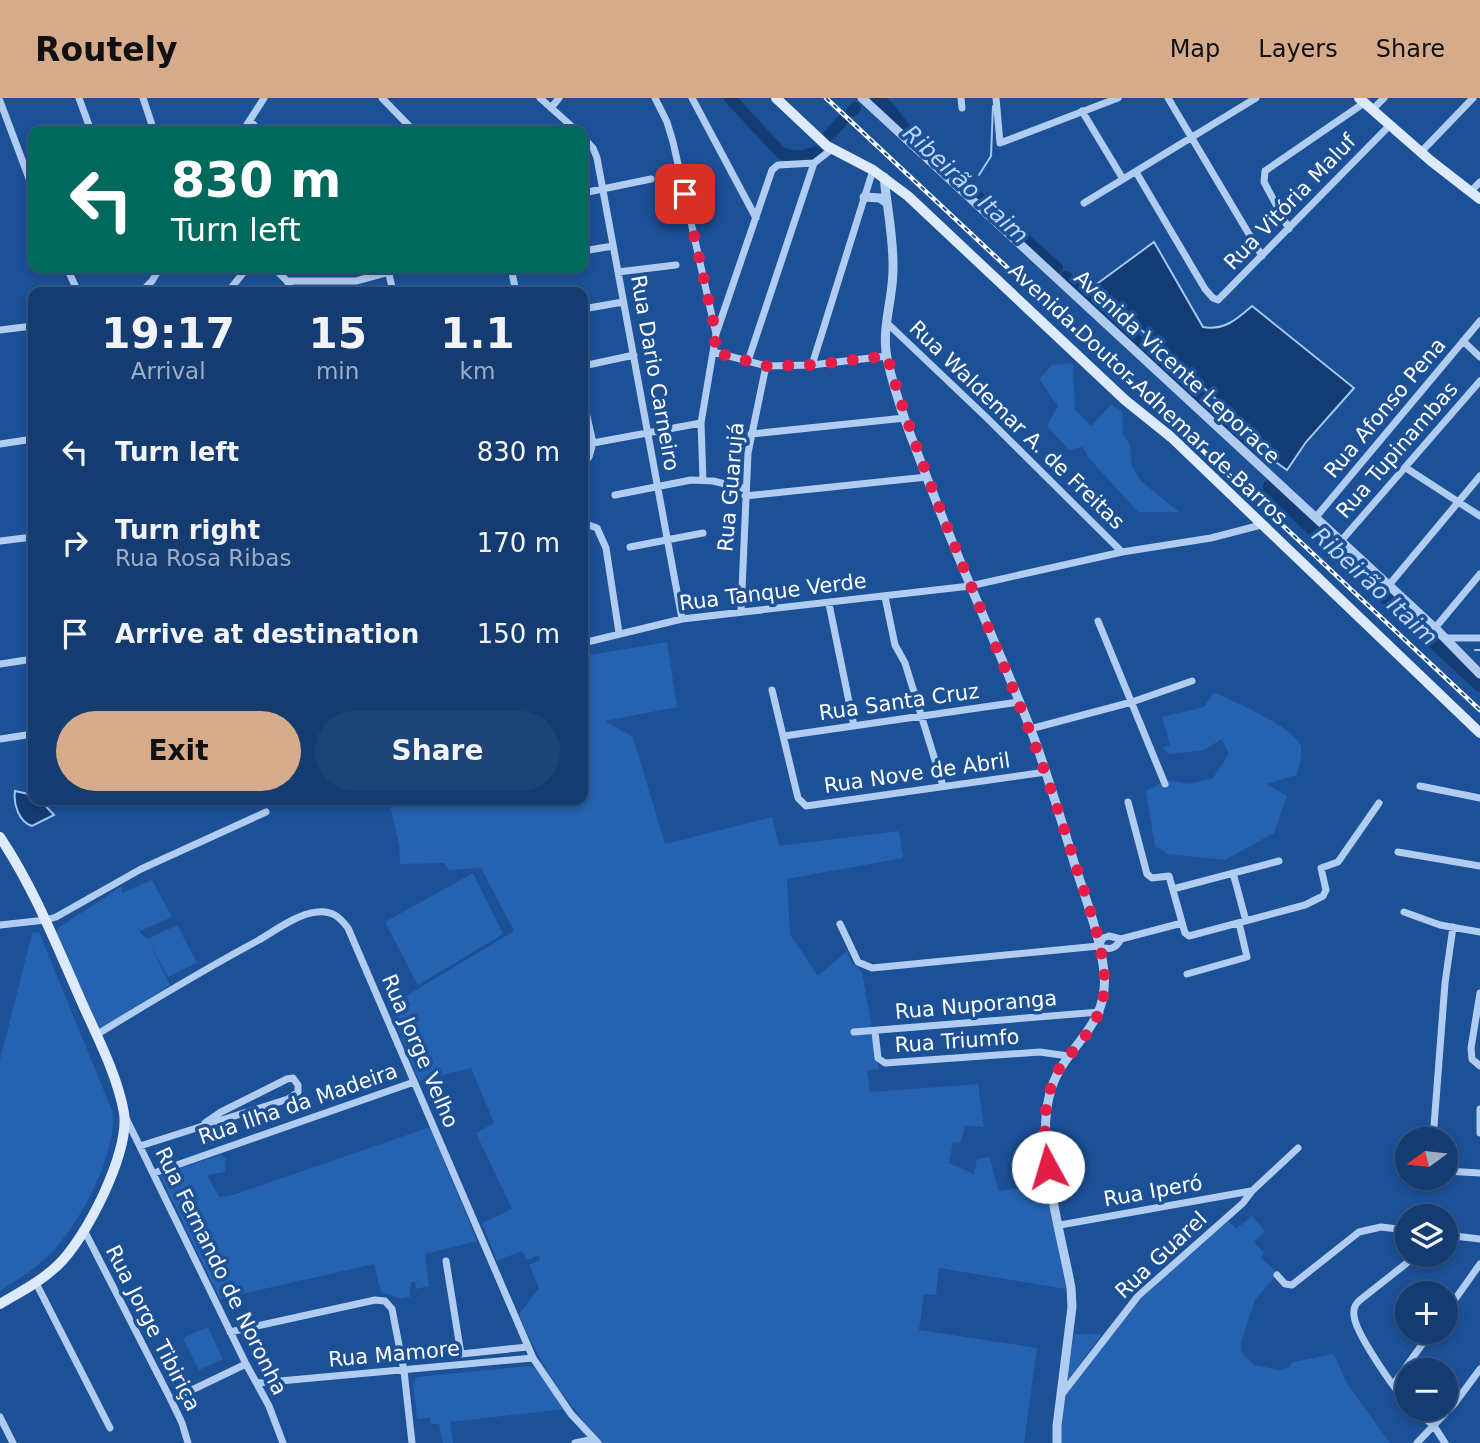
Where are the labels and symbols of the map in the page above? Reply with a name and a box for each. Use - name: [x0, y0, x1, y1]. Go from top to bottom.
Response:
- water label: Ribeirão Itaim: [898, 120, 1034, 248]
- street label: Rua Vitória Maluf: [1219, 129, 1361, 275]
- pin: [655, 164, 715, 224]
- street label: Avenida Doutor Adhemar de Barros: [1004, 258, 1292, 530]
- street label: Avenida Vicente Leporace: [1069, 265, 1285, 469]
- street label: Rua Dario Carneiro: [626, 273, 684, 473]
- street label: Rua Waldemar A. de Freitas: [905, 316, 1129, 534]
- street label: Rua Afonso Pena: [1320, 333, 1450, 483]
- street label: Rua Tupinambas: [1331, 377, 1463, 523]
- street label: Rua Guarujá: [713, 421, 749, 553]
- water label: Ribeirão Itaim: [1307, 522, 1443, 650]
- street label: Rua Tanque Verde: [678, 569, 868, 615]
- street label: Rua Santa Cruz: [817, 679, 981, 725]
- street label: Rua Nove de Abril: [822, 748, 1012, 798]
- street label: Rua Jorge Velho: [377, 971, 463, 1131]
- street label: Rua Nuporanga: [894, 986, 1058, 1024]
- street label: Rua Triumfo: [894, 1025, 1020, 1057]
- street label: Rua Ilha da Madeira: [195, 1059, 401, 1149]
- north arrow: [1395, 1127, 1458, 1190]
- position arrow: [1011, 1130, 1085, 1204]
- street label: Rua Fernando de Noronha: [150, 1143, 292, 1399]
- street label: Rua Iperó: [1102, 1171, 1204, 1211]
- street label: Rua Guarel: [1110, 1207, 1212, 1303]
- street label: Rua Jorge Tibiriça: [101, 1241, 205, 1415]
- street label: Rua Mamore: [327, 1336, 461, 1372]

